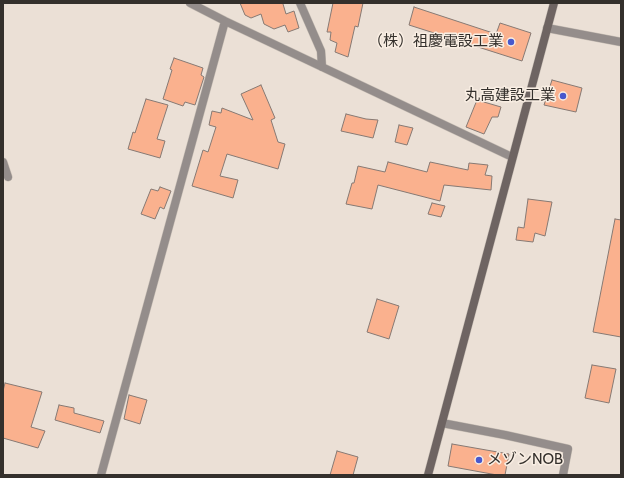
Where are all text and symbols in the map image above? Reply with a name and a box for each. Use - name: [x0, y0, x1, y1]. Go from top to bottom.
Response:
- place label: （株）祖慶電設工業: [368, 33, 503, 51]
- marker: （株）祖慶電設工業: [506, 37, 516, 47]
- place label: 丸高建設工業: [465, 87, 555, 105]
- marker: 丸高建設工業: [558, 91, 568, 101]
- place label: メゾンNOB: [487, 451, 563, 469]
- marker: メゾンNOB: [474, 455, 484, 465]

